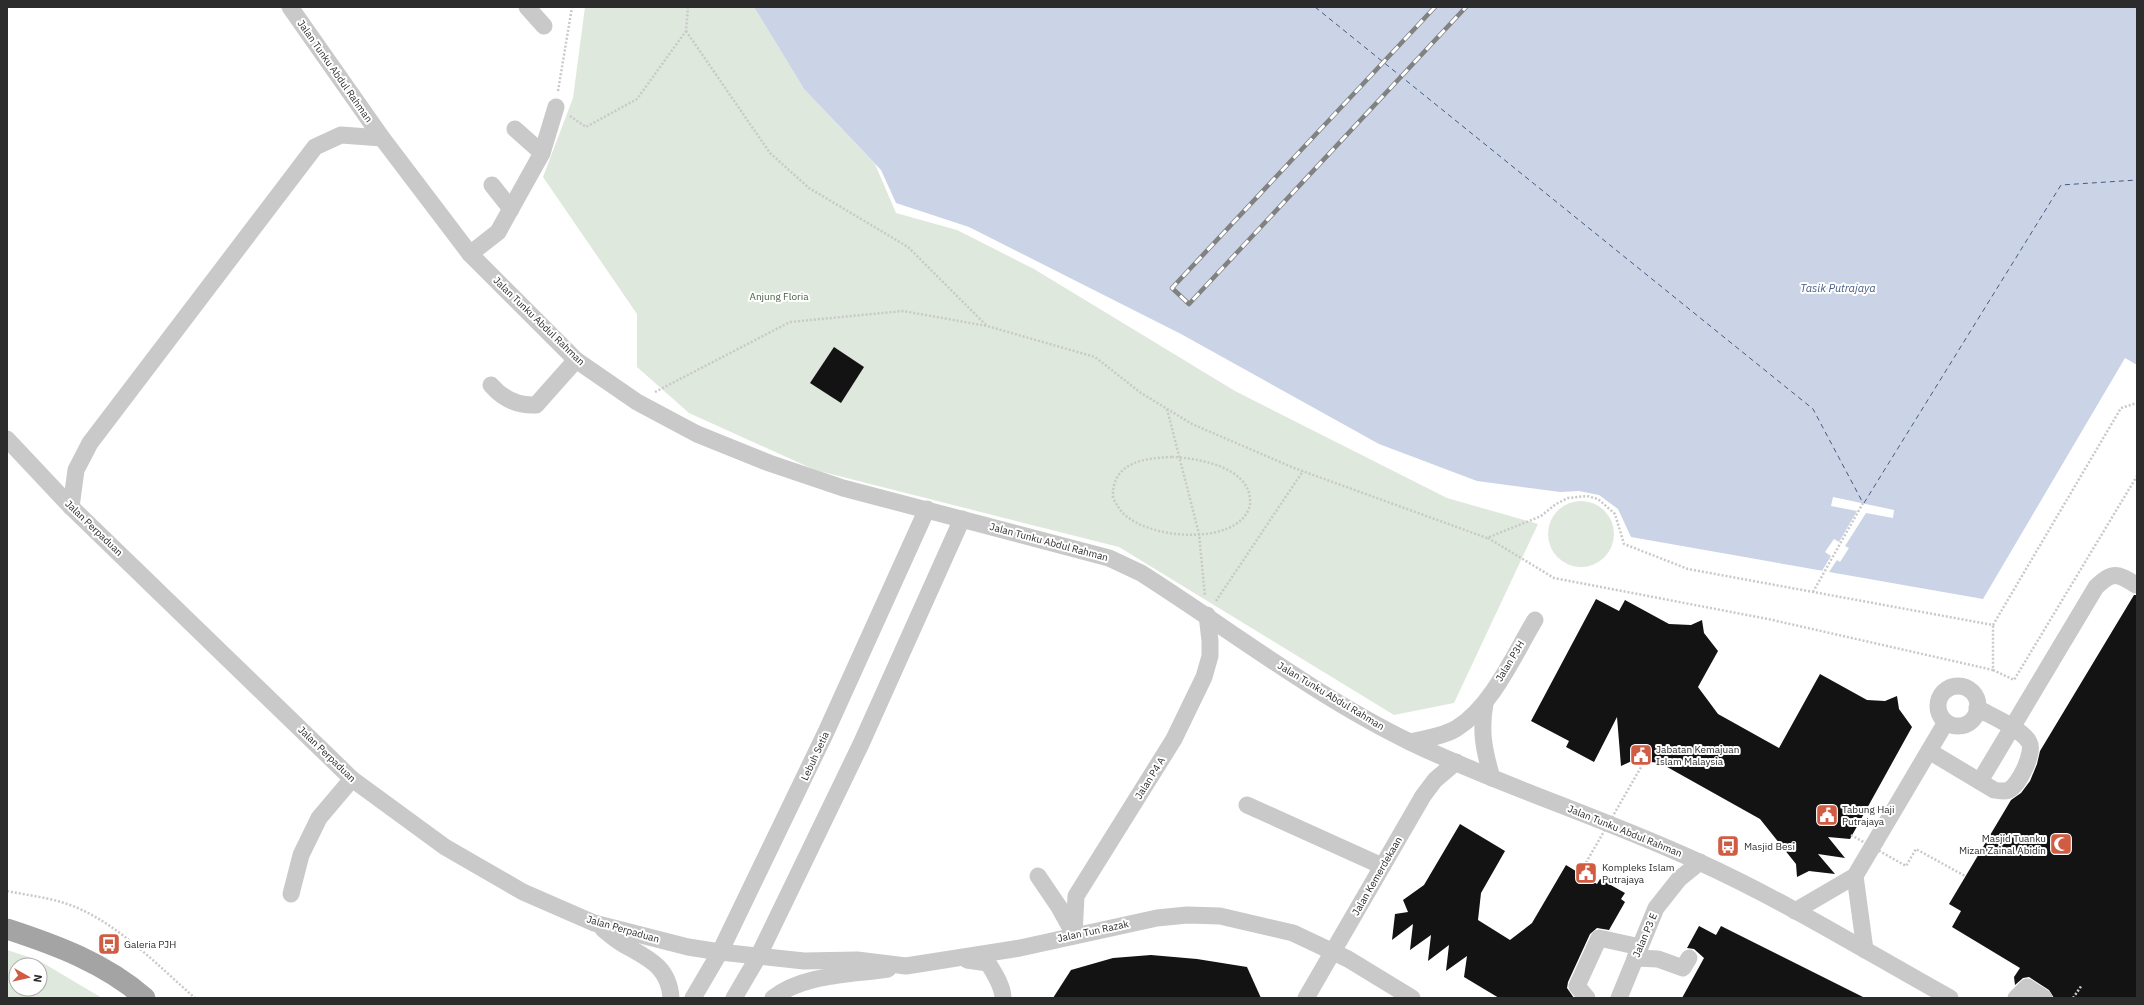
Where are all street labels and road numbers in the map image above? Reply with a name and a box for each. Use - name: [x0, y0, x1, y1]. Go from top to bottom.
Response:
- street label: Jalan Tunku Abdul Rahman: [295, 17, 375, 125]
- street label: Jalan Tunku Abdul Rahman: [491, 274, 587, 368]
- street label: Jalan Perpaduan: [62, 497, 126, 559]
- street label: Jalan Tunku Abdul Rahman: [988, 520, 1110, 564]
- street label: Jalan P3H: [1493, 638, 1527, 684]
- street label: Jalan Tunku Abdul Rahman: [1275, 659, 1387, 733]
- street label: Jalan Perpaduan: [295, 723, 359, 785]
- street label: Lebuh Setia: [798, 729, 832, 783]
- street label: Jalan P4 A: [1132, 754, 1168, 802]
- street label: Jalan Tunku Abdul Rahman: [1566, 802, 1684, 860]
- street label: Jalan Kemerdekaan: [1349, 834, 1405, 918]
- street label: Jalan P3 E: [1630, 911, 1660, 959]
- street label: Jalan Perpaduan: [585, 912, 661, 946]
- street label: Jalan Tun Razak: [1056, 917, 1130, 945]

